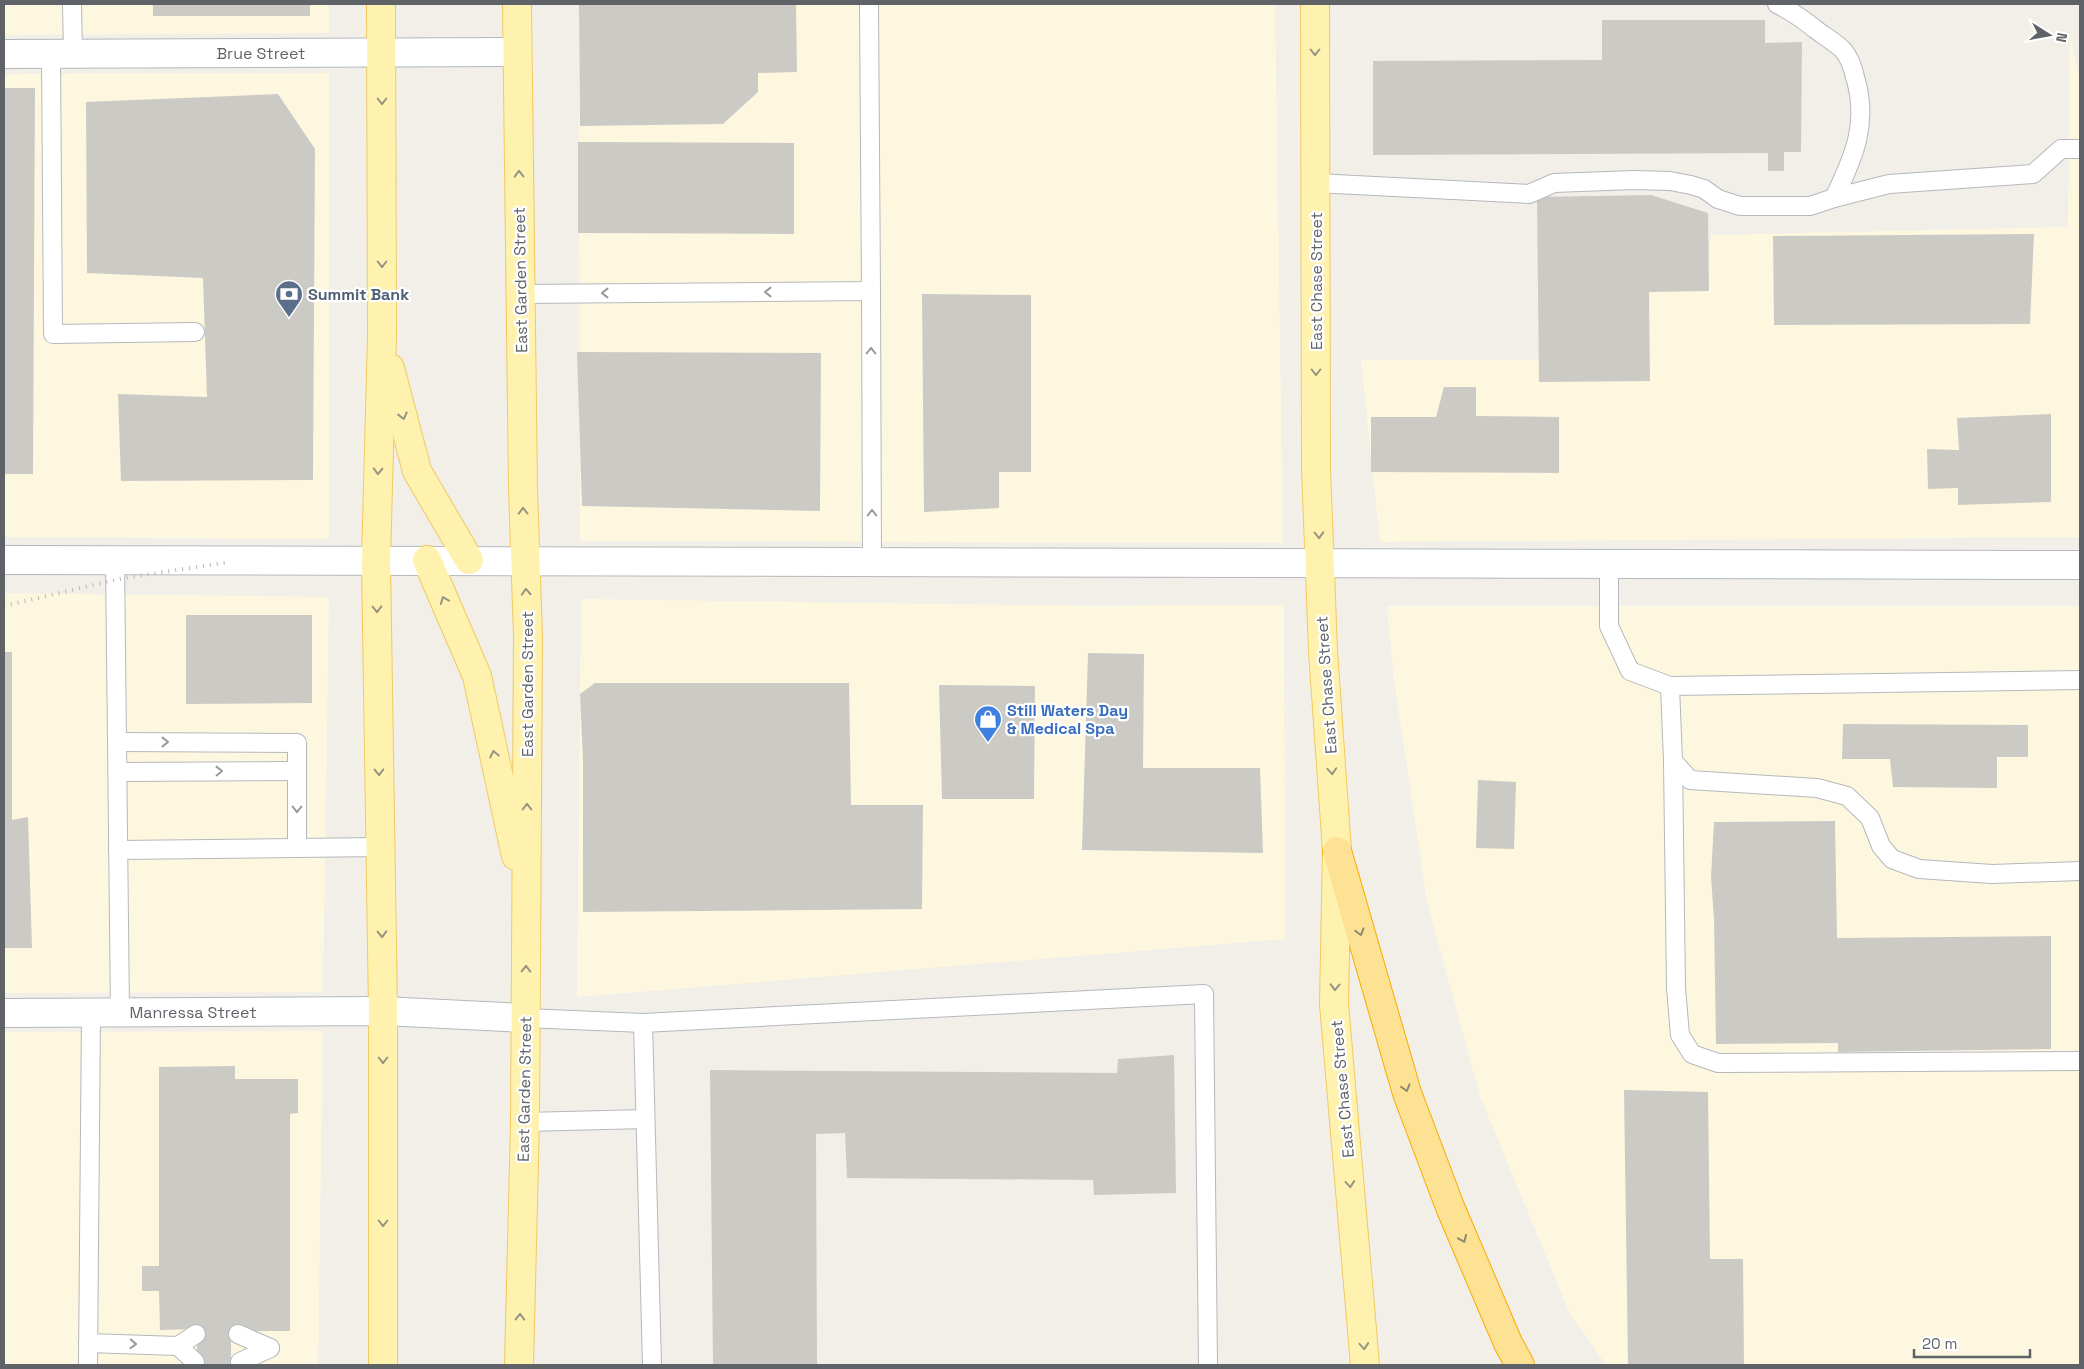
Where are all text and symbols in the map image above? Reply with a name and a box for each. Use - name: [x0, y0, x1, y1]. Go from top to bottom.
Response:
- north arrow: [2024, 10, 2074, 60]
- text: N: [2052, 31, 2071, 44]
- street label: Brue Street: [217, 43, 305, 64]
- one-way arrow: [1310, 49, 1320, 57]
- one-way arrow: [377, 98, 387, 106]
- one-way arrow: [514, 170, 524, 178]
- street label: East Garden Street: [509, 207, 532, 353]
- street label: East Chase Street: [1306, 212, 1327, 350]
- one-way arrow: [377, 260, 387, 268]
- bank icon: Summit Bank: [274, 279, 304, 318]
- place label: Summit Bank: [308, 284, 409, 305]
- one-way arrow: [764, 287, 772, 297]
- one-way arrow: [601, 288, 609, 298]
- one-way arrow: [866, 347, 876, 354]
- one-way arrow: [1311, 369, 1321, 377]
- one-way arrow: [397, 412, 408, 421]
- one-way arrow: [373, 468, 384, 476]
- one-way arrow: [518, 507, 529, 515]
- one-way arrow: [867, 509, 877, 517]
- one-way arrow: [1313, 531, 1324, 539]
- one-way arrow: [520, 587, 531, 595]
- one-way arrow: [439, 596, 450, 605]
- one-way arrow: [372, 606, 382, 614]
- street label: East Garden Street: [517, 611, 538, 757]
- street label: East Chase Street: [1311, 615, 1342, 755]
- place label: Still Waters Day & Medical Spa: [1007, 700, 1128, 739]
- shop icon: Still Waters Day & Medical Spa: [973, 704, 1003, 743]
- one-way arrow: [162, 737, 170, 747]
- one-way arrow: [489, 749, 500, 758]
- one-way arrow: [216, 766, 223, 776]
- one-way arrow: [1326, 767, 1337, 775]
- one-way arrow: [374, 768, 385, 776]
- one-way arrow: [522, 802, 532, 810]
- one-way arrow: [292, 806, 302, 813]
- one-way arrow: [1354, 927, 1365, 936]
- one-way arrow: [377, 930, 387, 938]
- one-way arrow: [521, 965, 531, 972]
- one-way arrow: [1329, 983, 1340, 991]
- street label: Manressa Street: [129, 1002, 257, 1023]
- street label: East Garden Street: [513, 1016, 536, 1162]
- street label: East Chase Street: [1326, 1019, 1359, 1159]
- one-way arrow: [378, 1056, 388, 1064]
- one-way arrow: [1400, 1083, 1410, 1091]
- one-way arrow: [1344, 1180, 1355, 1188]
- one-way arrow: [378, 1219, 388, 1227]
- one-way arrow: [1457, 1234, 1468, 1243]
- one-way arrow: [515, 1312, 525, 1320]
- scale bar: [1914, 1326, 2030, 1358]
- text: 20 m: [1922, 1334, 1957, 1353]
- one-way arrow: [129, 1339, 137, 1350]
- one-way arrow: [1358, 1342, 1369, 1350]

